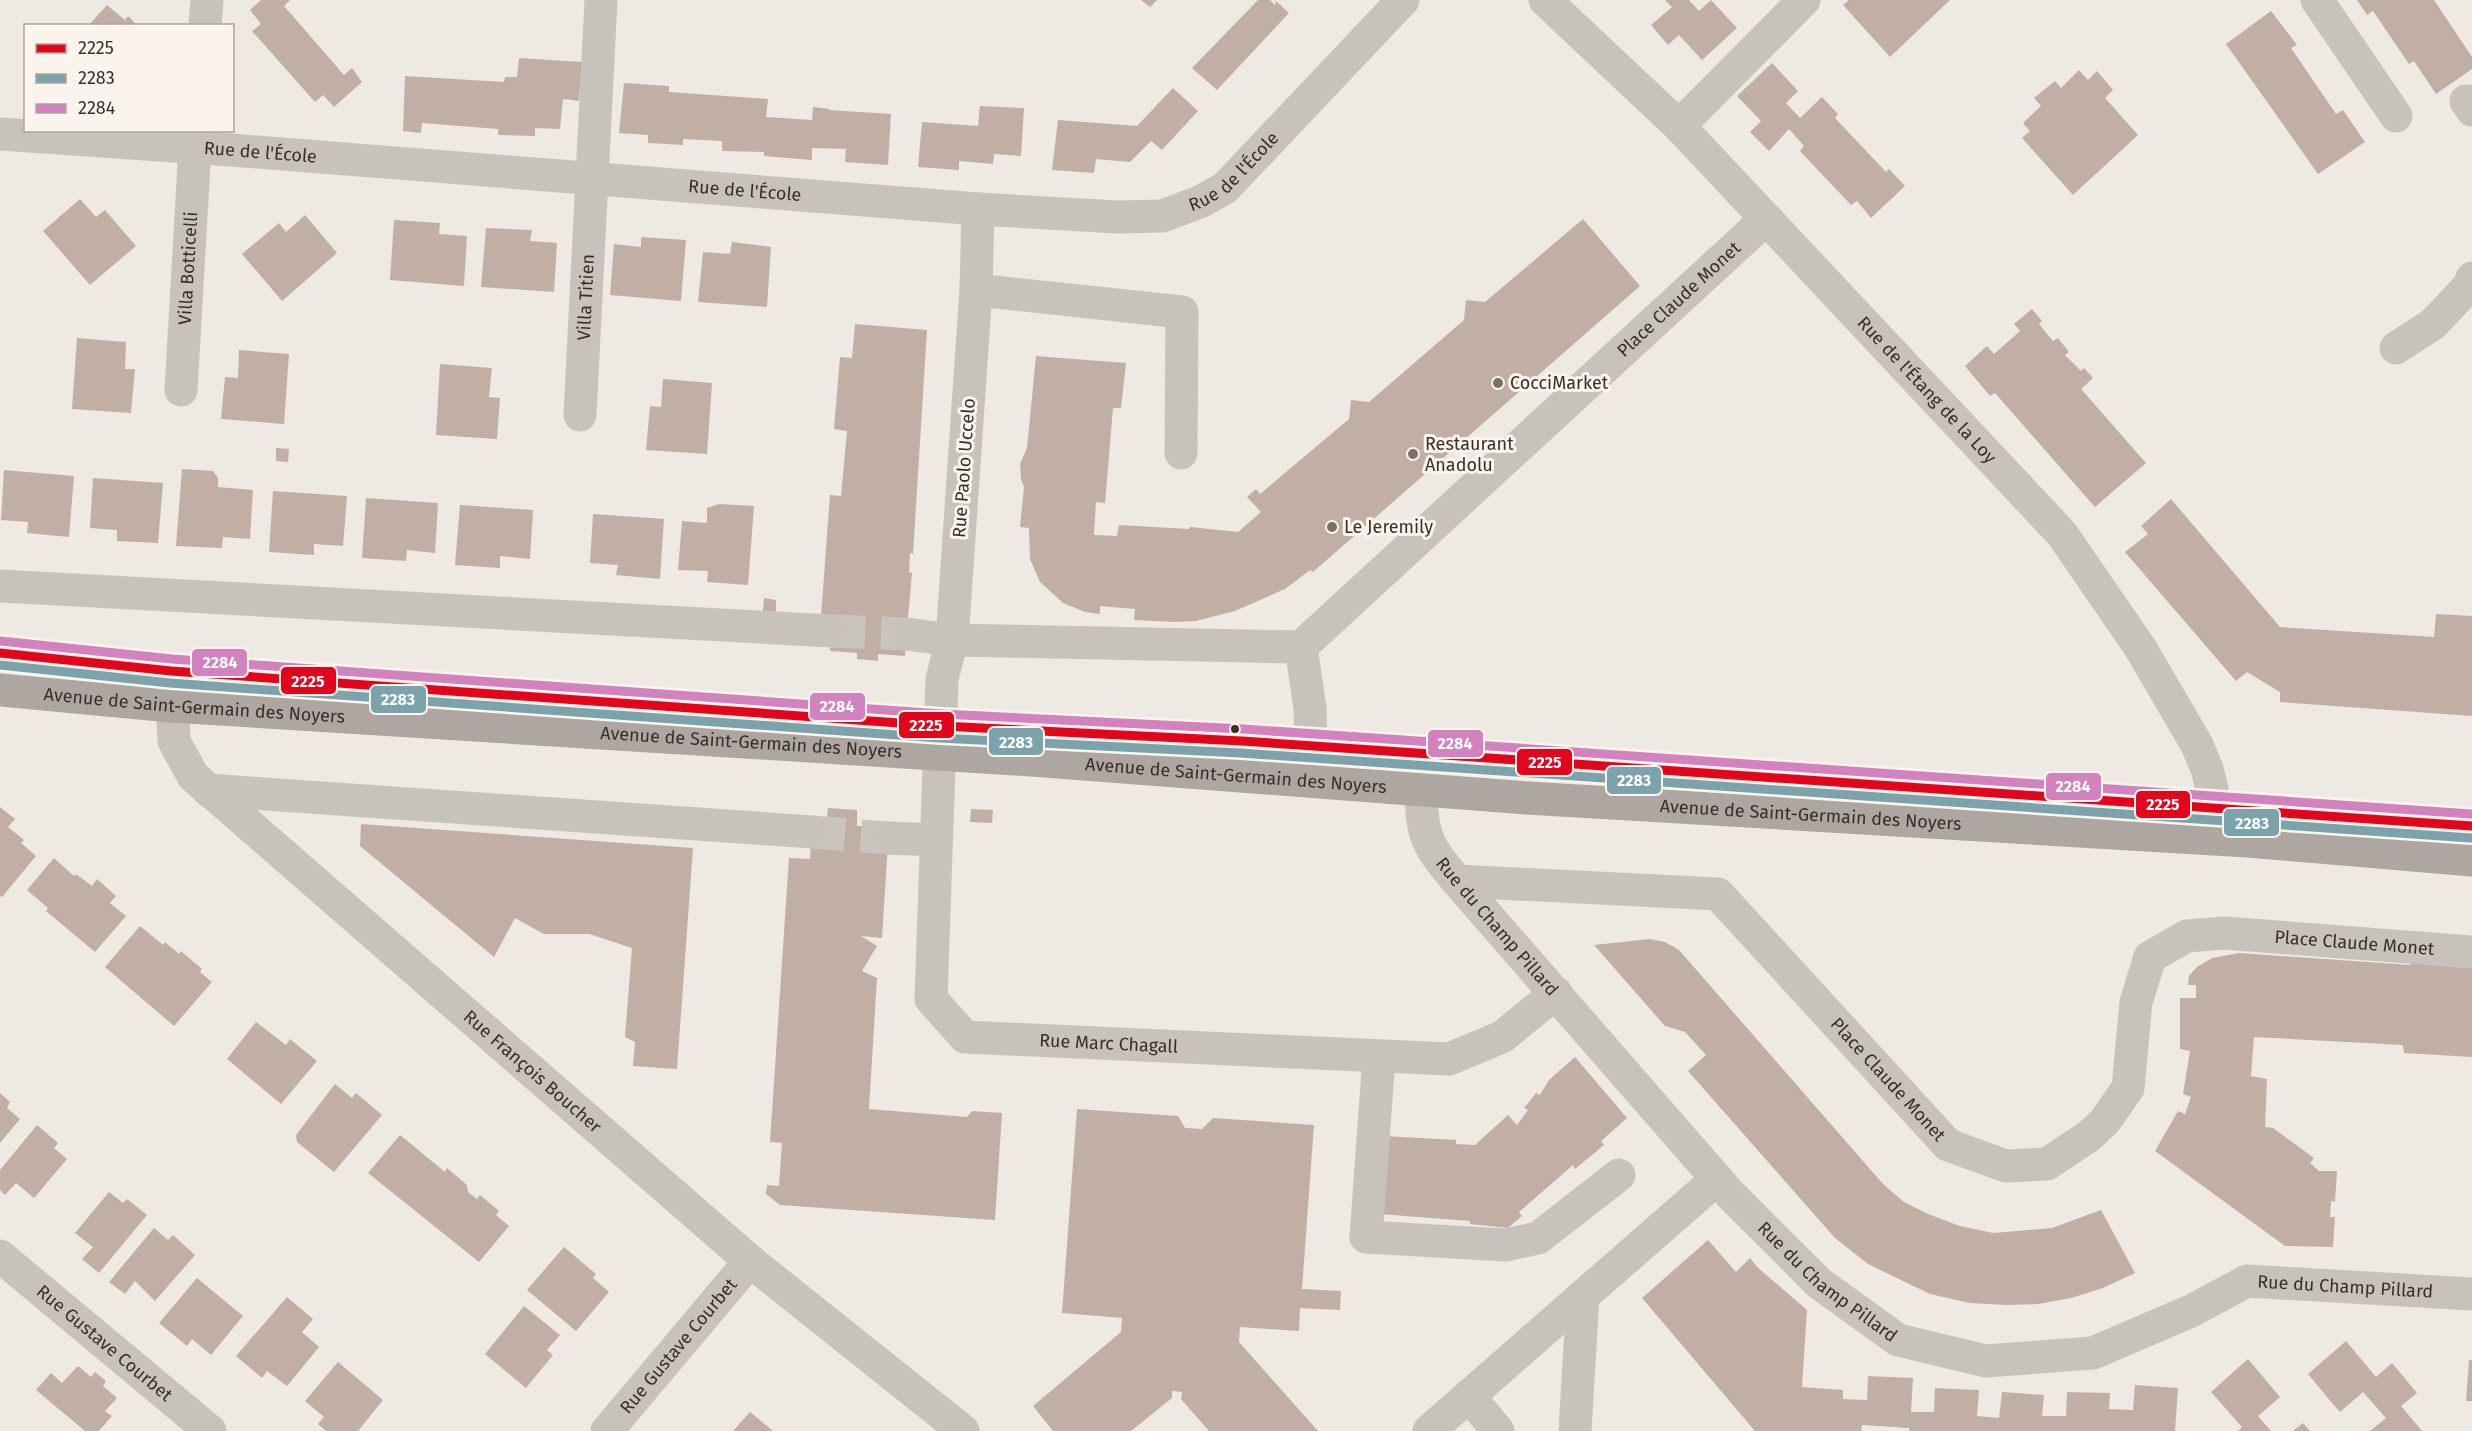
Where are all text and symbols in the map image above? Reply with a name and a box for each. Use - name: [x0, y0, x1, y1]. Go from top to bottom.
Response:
- legend: [24, 24, 234, 132]
- text: 2225: [78, 37, 114, 59]
- text: 2283: [78, 67, 115, 89]
- text: 2284: [78, 97, 116, 119]
- street label: Rue de l'École: [1186, 127, 1283, 216]
- street label: Rue de l'École: [203, 137, 318, 168]
- street label: Rue de l'École: [687, 175, 802, 206]
- street label: Villa Botticelli: [174, 211, 202, 325]
- street label: Place Claude Monet: [1612, 237, 1746, 362]
- street label: Villa Titien: [573, 253, 599, 341]
- street label: Rue de l'Étang de la Loy: [1853, 312, 2001, 468]
- place label: CocciMarket: [1510, 372, 1609, 394]
- marker: CocciMarket: [1491, 376, 1505, 390]
- street label: Rue Paolo Uccelo: [948, 397, 980, 539]
- place label: Restaurant Anadolu: [1425, 433, 1514, 476]
- marker: Restaurant Anadolu: [1406, 447, 1420, 461]
- place label: Le Jeremily: [1344, 516, 1433, 538]
- marker: Le Jeremily: [1325, 520, 1339, 534]
- line badge: 2284: [191, 648, 248, 677]
- text: 2284: [203, 653, 237, 672]
- line badge: 2225: [280, 666, 337, 695]
- text: 2225: [291, 672, 325, 691]
- street label: Avenue de Saint-Germain des Noyers: [43, 683, 346, 728]
- line badge: 2283: [370, 685, 427, 714]
- text: 2283: [381, 690, 415, 709]
- line badge: 2284: [809, 692, 866, 721]
- text: 2284: [820, 697, 854, 716]
- line badge: 2225: [898, 711, 955, 739]
- text: 2225: [909, 716, 943, 735]
- street label: Avenue de Saint-Germain des Noyers: [600, 722, 903, 763]
- unlabelled marker: [1229, 723, 1241, 735]
- line badge: 2283: [988, 727, 1044, 756]
- line badge: 2284: [1427, 729, 1484, 758]
- text: 2283: [999, 733, 1033, 752]
- text: 2284: [1438, 734, 1472, 753]
- line badge: 2225: [1516, 748, 1573, 776]
- street label: Avenue de Saint-Germain des Noyers: [1084, 753, 1387, 798]
- text: 2225: [1528, 753, 1562, 772]
- line badge: 2283: [1606, 766, 1662, 795]
- text: 2283: [1617, 771, 1651, 790]
- line badge: 2284: [2045, 772, 2102, 801]
- text: 2284: [2056, 777, 2090, 796]
- line badge: 2225: [2135, 790, 2191, 819]
- street label: Avenue de Saint-Germain des Noyers: [1659, 795, 1962, 835]
- text: 2225: [2146, 795, 2180, 814]
- line badge: 2283: [2223, 808, 2280, 837]
- text: 2283: [2235, 814, 2269, 833]
- street label: Rue du Champ Pillard: [1431, 853, 1563, 1001]
- street label: Place Claude Monet: [2274, 926, 2436, 960]
- street label: Rue François Boucher: [459, 1006, 606, 1138]
- street label: Place Claude Monet: [1826, 1013, 1951, 1146]
- street label: Rue Marc Chagall: [1039, 1029, 1178, 1058]
- street label: Rue du Champ Pillard: [1753, 1217, 1901, 1347]
- street label: Rue du Champ Pillard: [2257, 1271, 2434, 1303]
- street label: Rue Gustave Courbet: [615, 1273, 742, 1418]
- street label: Rue Gustave Courbet: [32, 1280, 177, 1406]

